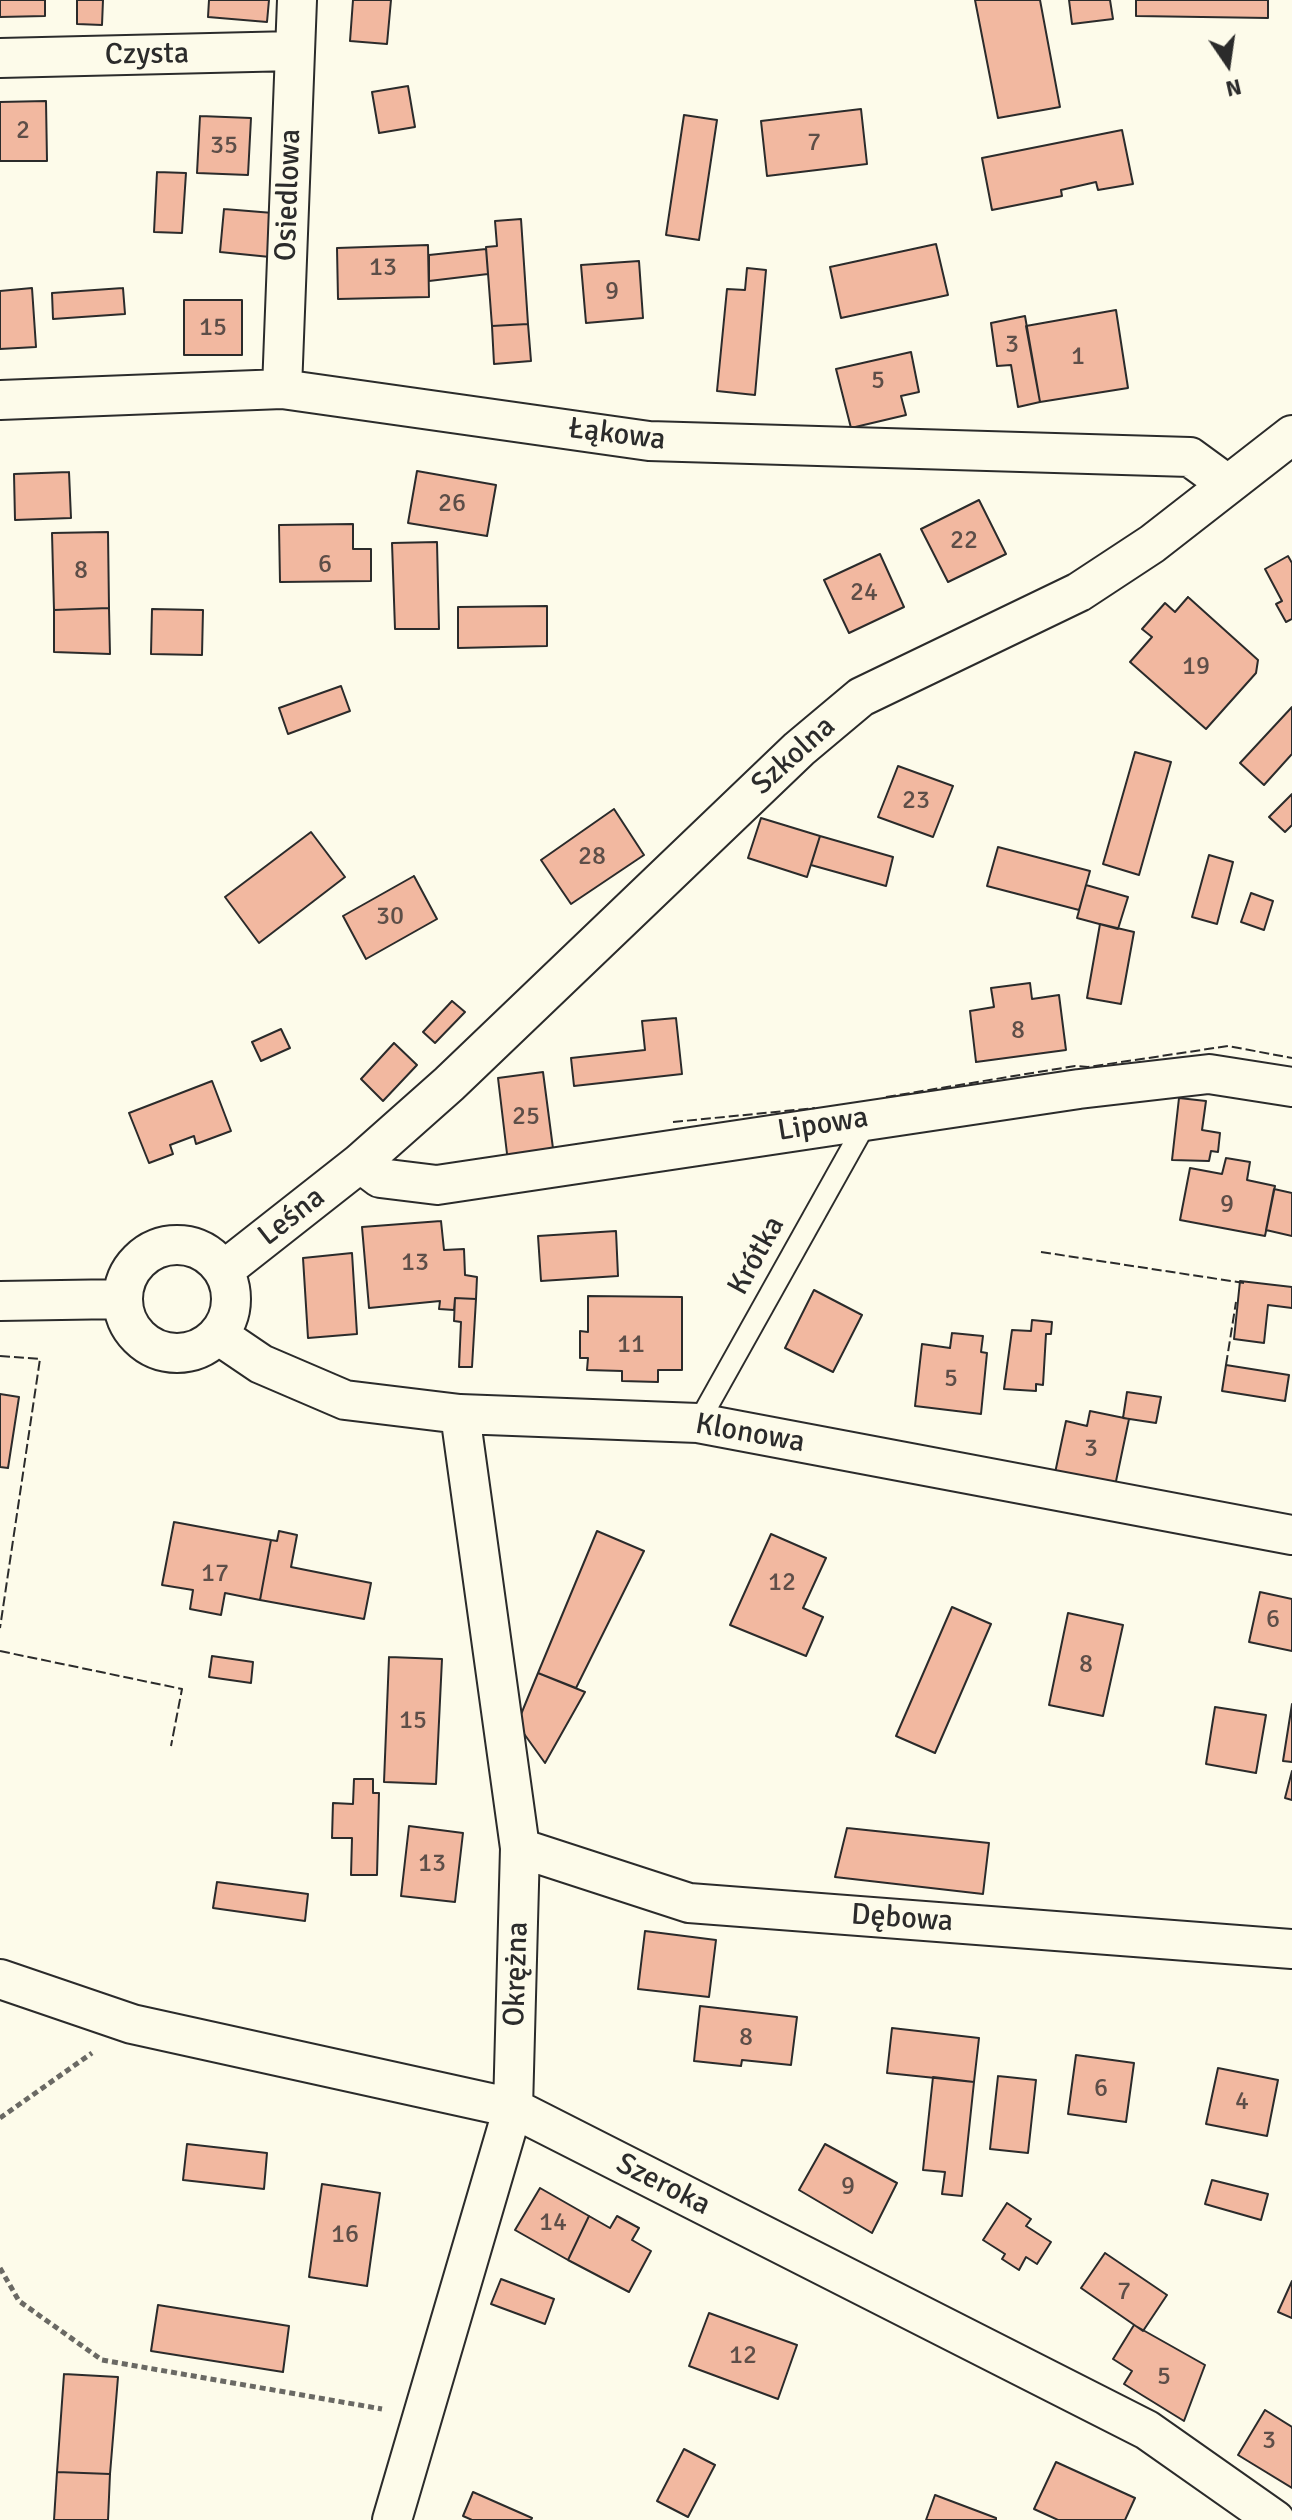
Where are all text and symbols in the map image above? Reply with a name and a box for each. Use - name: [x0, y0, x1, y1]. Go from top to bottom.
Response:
- north arrow: [1188, 24, 1268, 104]
- street label: Czysta: [105, 36, 189, 74]
- text: N: [1223, 73, 1244, 103]
- house number: 2: [16, 115, 30, 147]
- house number: 7: [807, 127, 821, 159]
- street label: Osiedlowa: [269, 128, 309, 262]
- house number: 35: [210, 130, 238, 162]
- house number: 13: [369, 252, 397, 284]
- house number: 9: [605, 276, 619, 308]
- house number: 15: [199, 312, 227, 344]
- house number: 3: [1005, 329, 1019, 361]
- house number: 1: [1071, 341, 1085, 373]
- house number: 5: [871, 365, 885, 397]
- street label: Łąkowa: [567, 411, 667, 459]
- house number: 26: [438, 488, 466, 520]
- house number: 22: [950, 525, 978, 557]
- house number: 6: [318, 549, 332, 581]
- house number: 8: [74, 555, 88, 587]
- house number: 24: [850, 577, 878, 609]
- house number: 19: [1182, 651, 1210, 683]
- street label: Szkolna: [745, 709, 843, 803]
- house number: 23: [902, 785, 930, 817]
- house number: 28: [578, 841, 606, 873]
- house number: 30: [376, 901, 404, 933]
- house number: 8: [1011, 1015, 1025, 1047]
- street label: Lipowa: [775, 1100, 871, 1150]
- house number: 25: [512, 1101, 540, 1133]
- street label: Leśna: [252, 1180, 332, 1254]
- house number: 9: [1220, 1189, 1234, 1221]
- street label: Krótka: [721, 1210, 793, 1302]
- house number: 13: [401, 1247, 429, 1279]
- house number: 11: [617, 1329, 645, 1361]
- house number: 5: [944, 1363, 958, 1395]
- street label: Klonowa: [693, 1407, 807, 1461]
- house number: 3: [1084, 1433, 1098, 1465]
- house number: 17: [201, 1558, 229, 1590]
- house number: 12: [768, 1567, 796, 1599]
- house number: 6: [1266, 1604, 1280, 1636]
- house number: 8: [1079, 1649, 1093, 1681]
- house number: 15: [399, 1705, 427, 1737]
- house number: 13: [418, 1848, 446, 1880]
- street label: Dębowa: [850, 1897, 954, 1941]
- street label: Okrężna: [497, 1921, 537, 2027]
- house number: 8: [739, 2022, 753, 2054]
- house number: 6: [1094, 2073, 1108, 2105]
- house number: 4: [1235, 2086, 1249, 2118]
- street label: Szeroka: [610, 2146, 716, 2224]
- house number: 9: [841, 2171, 855, 2203]
- house number: 14: [539, 2207, 567, 2239]
- house number: 16: [331, 2219, 359, 2251]
- house number: 7: [1117, 2276, 1131, 2308]
- house number: 12: [729, 2340, 757, 2372]
- house number: 5: [1157, 2361, 1171, 2393]
- house number: 3: [1262, 2425, 1276, 2457]

